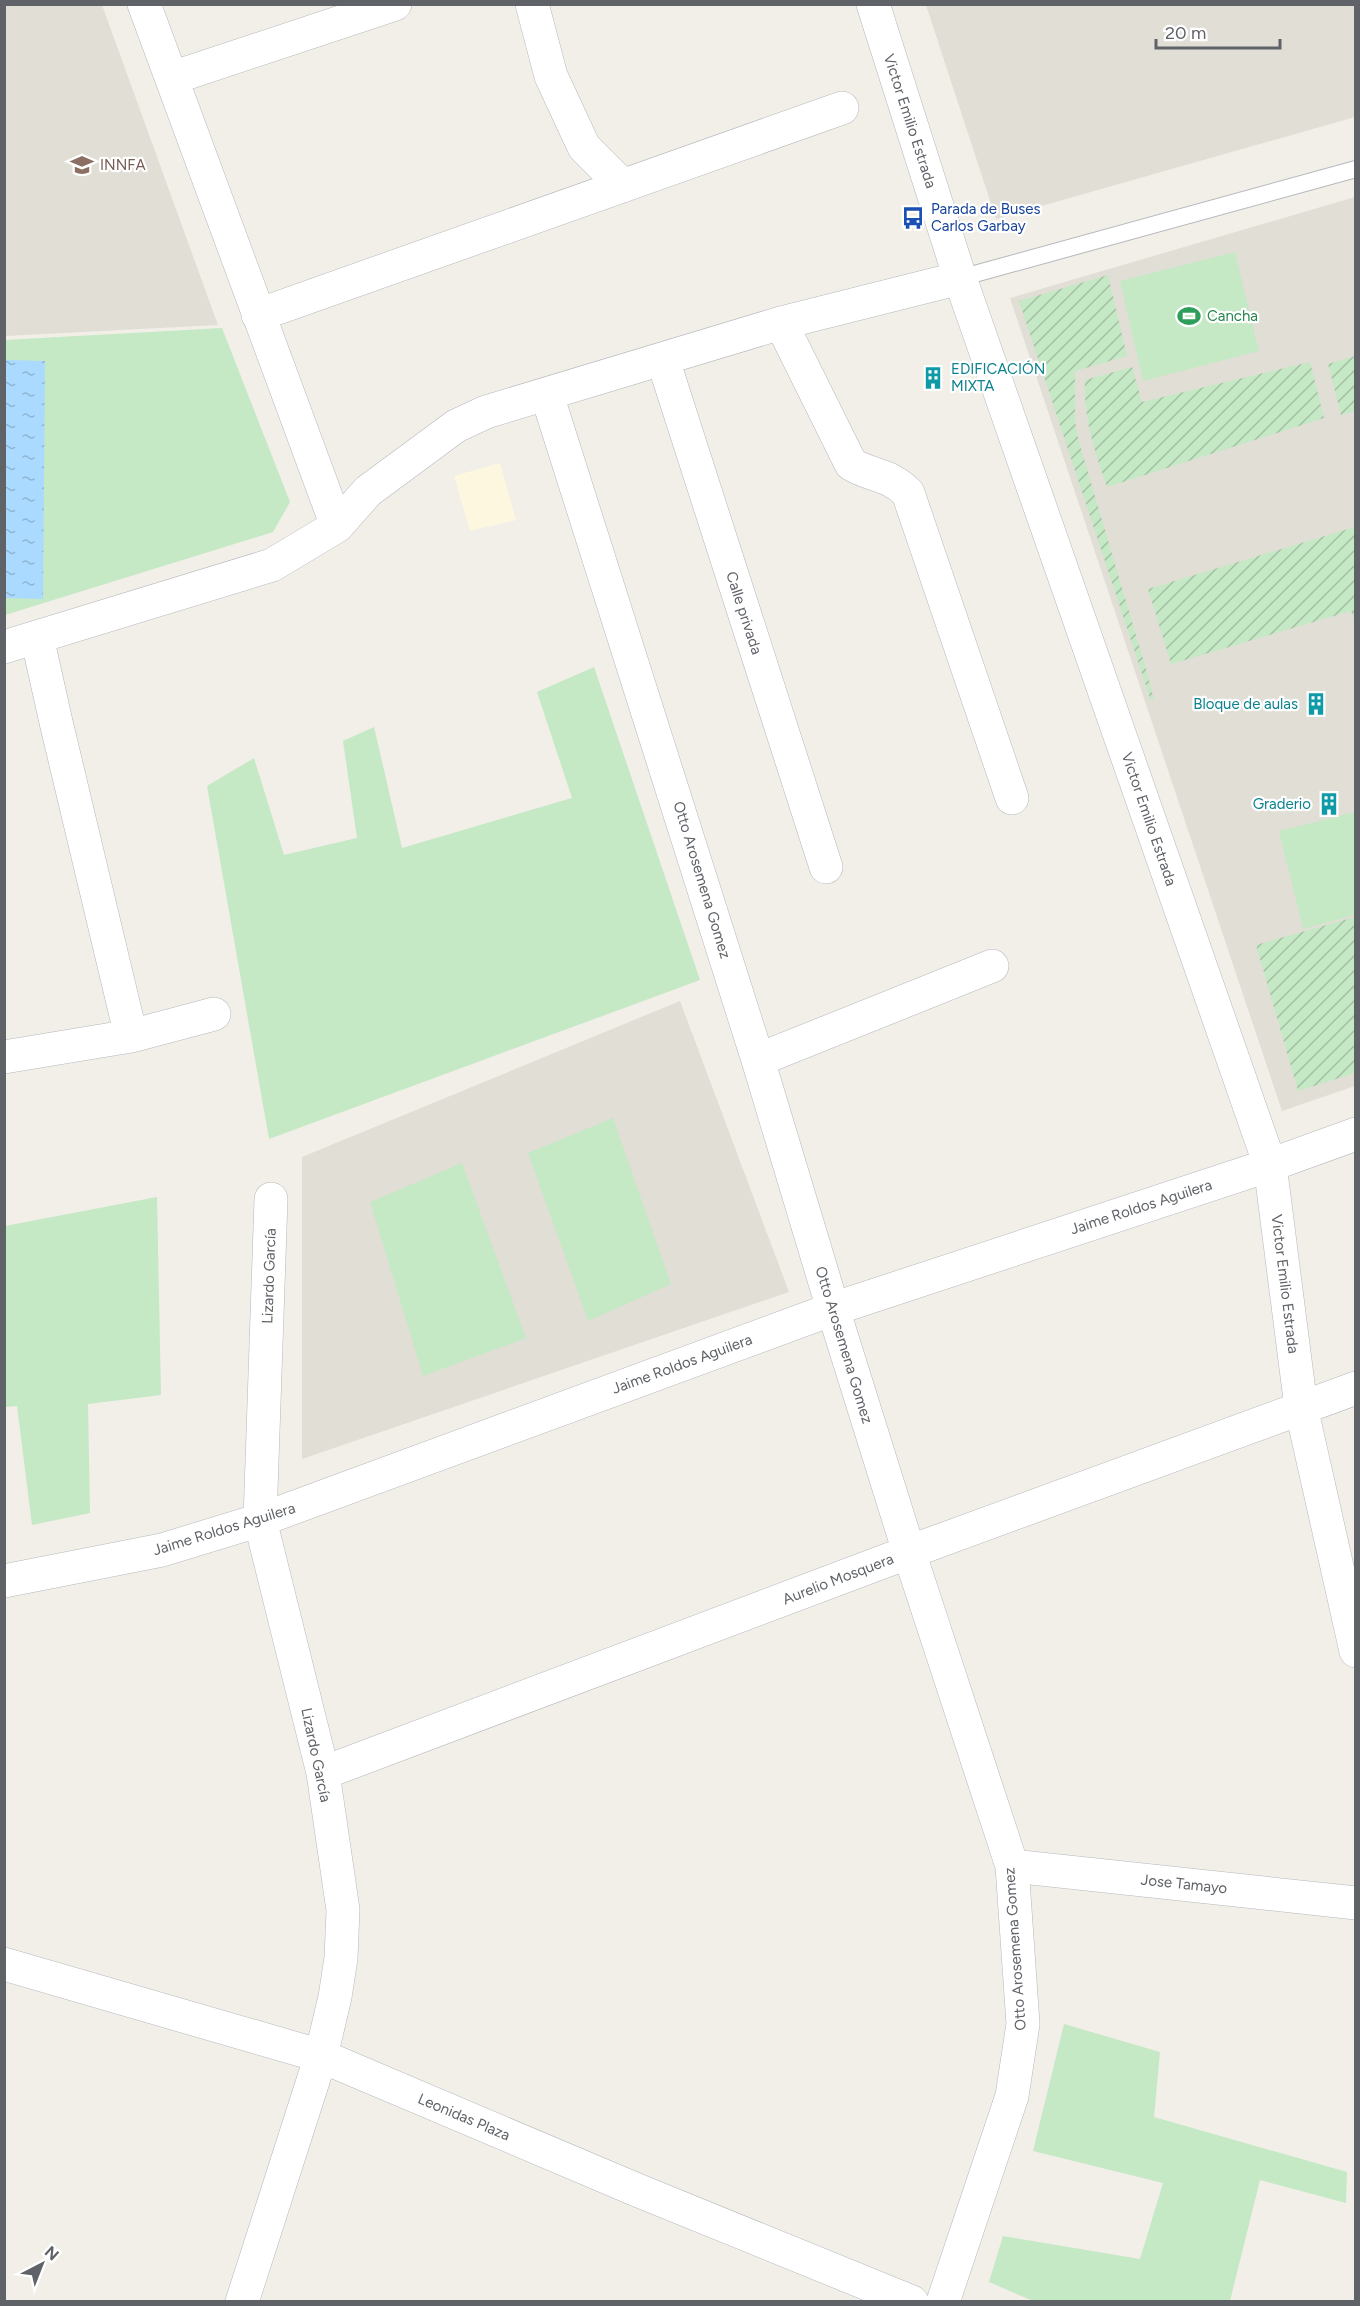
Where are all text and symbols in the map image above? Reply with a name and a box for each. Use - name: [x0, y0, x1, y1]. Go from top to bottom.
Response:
- scale bar: [1156, 12, 1280, 50]
- text: 20 m: [1165, 22, 1206, 44]
- street label: Victor Emilio Estrada: [880, 52, 940, 190]
- school or university icon: INNFA: [69, 152, 95, 178]
- place label: INNFA: [100, 156, 146, 174]
- place label: Parada de Buses Carlos Garbay: [931, 200, 1040, 235]
- bus stop icon: Parada de Buses Carlos Garbay: [900, 205, 926, 231]
- sports icon: Cancha: [1176, 303, 1202, 329]
- place label: Cancha: [1207, 307, 1258, 325]
- place label: EDIFICACIÓN MIXTA: [951, 360, 1045, 395]
- building icon: EDIFICACIÓN MIXTA: [920, 365, 946, 391]
- street label: Calle privada: [722, 569, 766, 657]
- building icon: Bloque de aulas: [1303, 691, 1329, 717]
- place label: Bloque de aulas: [1193, 695, 1298, 713]
- street label: Victor Emilio Estrada: [1118, 750, 1180, 888]
- building icon: Graderio: [1316, 791, 1342, 817]
- place label: Graderio: [1253, 795, 1311, 813]
- street label: Otto Arosemena Gomez: [669, 799, 735, 961]
- street label: Jaime Roldos Aguilera: [1068, 1176, 1214, 1238]
- street label: Victor Emilio Estrada: [1268, 1213, 1302, 1355]
- street label: Lizardo García: [258, 1228, 280, 1324]
- street label: Otto Arosemena Gomez: [811, 1264, 877, 1426]
- street label: Jaime Roldos Aguilera: [609, 1330, 755, 1398]
- street label: Jaime Roldos Aguilera: [151, 1499, 297, 1559]
- street label: Aurelio Mosquera: [780, 1550, 896, 1608]
- street label: Lizardo García: [297, 1706, 335, 1804]
- street label: Otto Arosemena Gomez: [1000, 1867, 1030, 2031]
- street label: Jose Tamayo: [1140, 1870, 1229, 1898]
- street label: Leonidas Plaza: [415, 2090, 513, 2144]
- north arrow: [12, 2234, 72, 2294]
- text: N: [41, 2242, 63, 2264]

